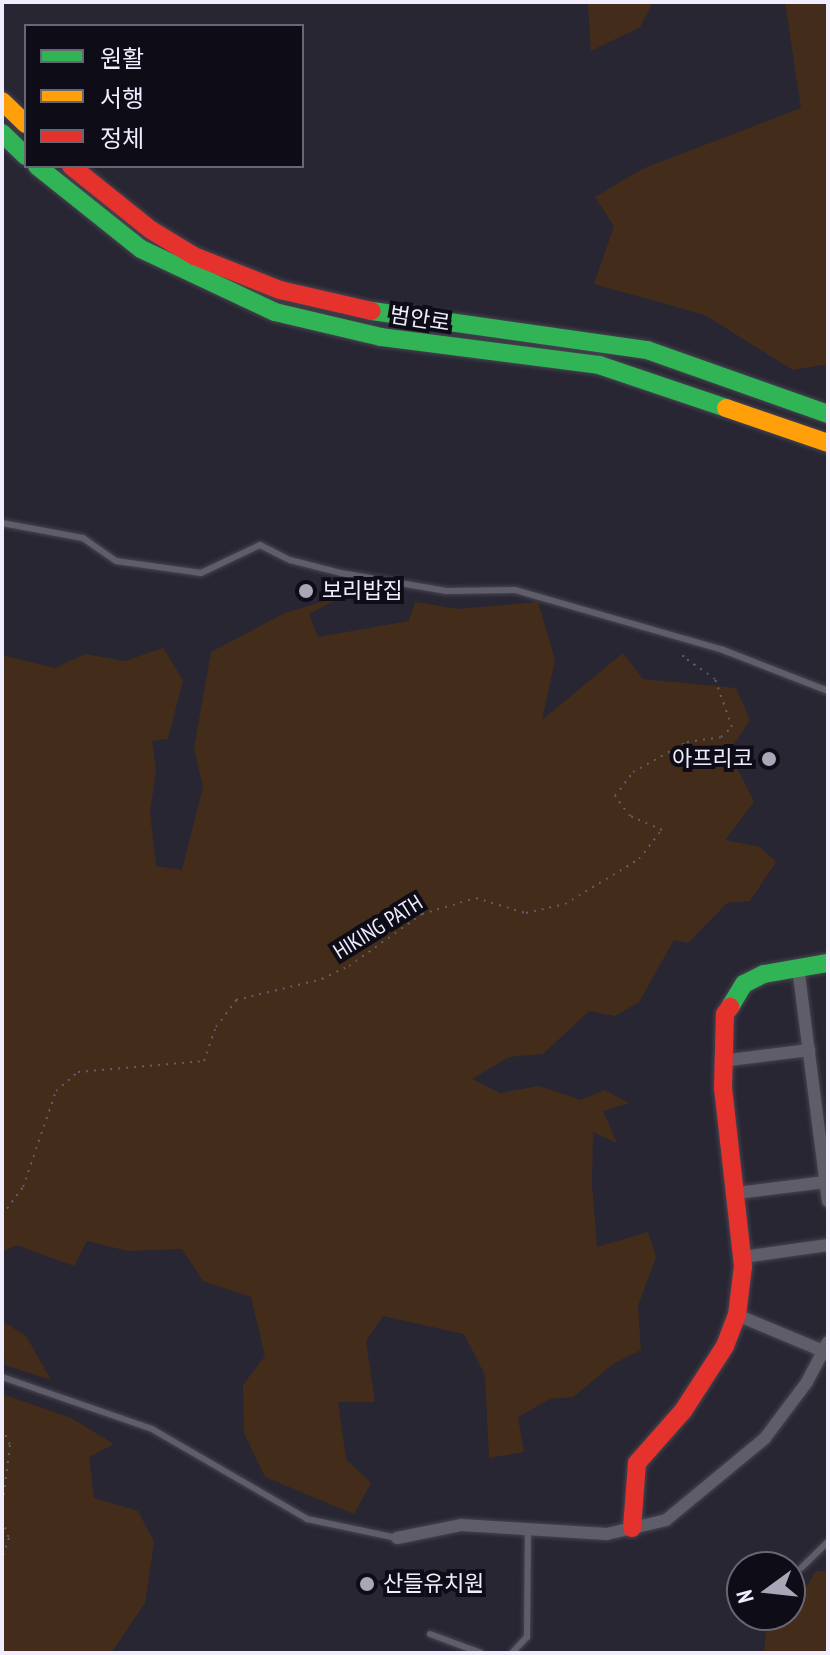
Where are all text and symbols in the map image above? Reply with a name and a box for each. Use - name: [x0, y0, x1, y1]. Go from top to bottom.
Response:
- legend: [24, 24, 304, 168]
- text: 원활: [100, 43, 144, 74]
- text: 서행: [100, 83, 144, 114]
- text: 정체: [100, 123, 144, 154]
- street label: 범안로: [388, 301, 452, 337]
- place label: 보리밥집: [322, 578, 403, 604]
- marker: 보리밥집: [297, 582, 315, 600]
- place label: 아프리코: [672, 746, 753, 772]
- marker: 아프리코: [760, 750, 778, 768]
- street label: HIKING PATH: [329, 889, 427, 965]
- north arrow: [726, 1551, 806, 1631]
- place label: 산들유치원: [383, 1571, 484, 1597]
- marker: 산들유치원: [358, 1575, 376, 1593]
- text: N: [730, 1587, 760, 1606]

